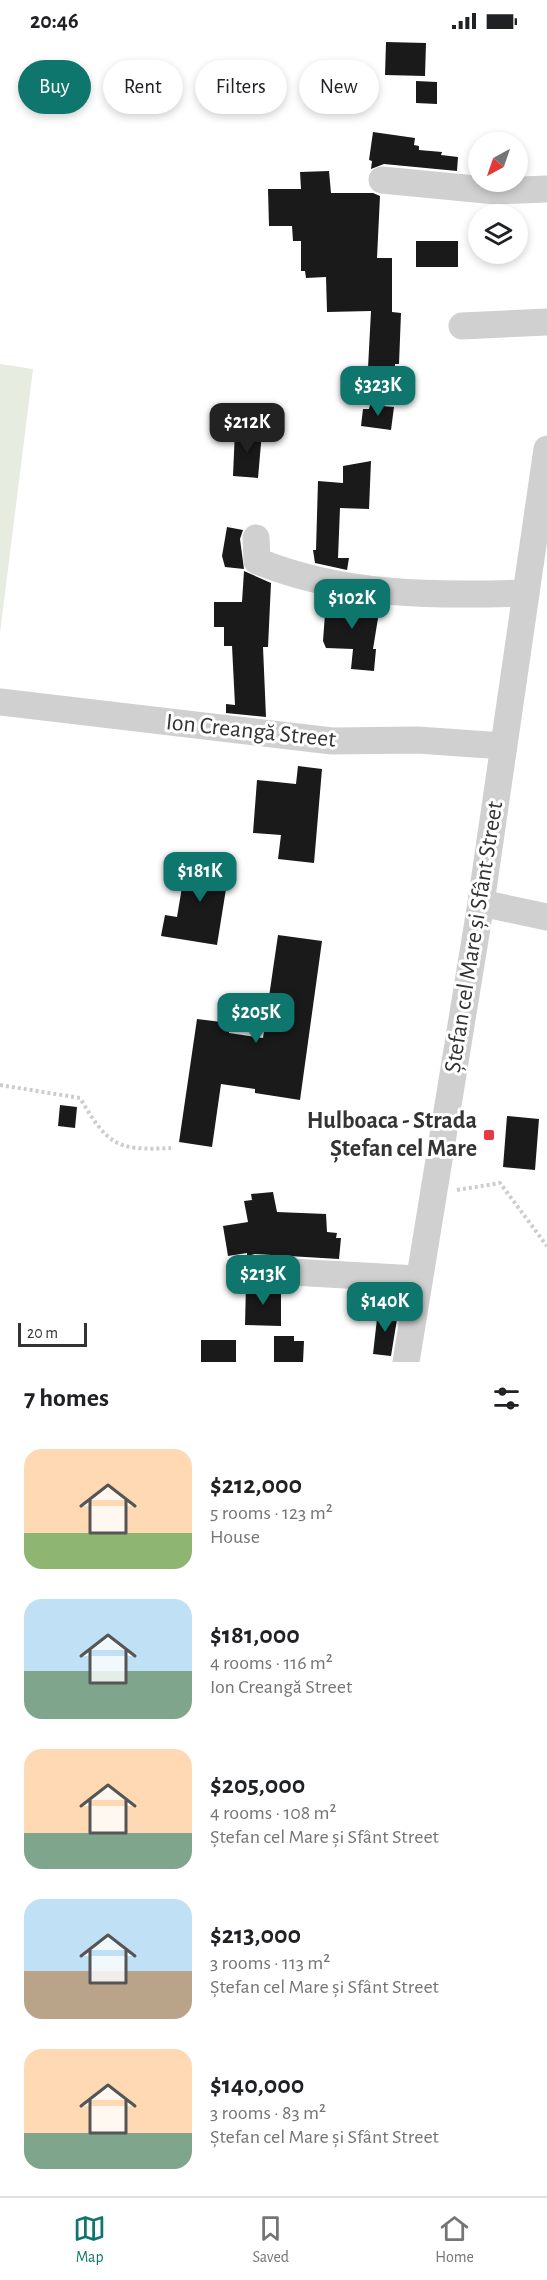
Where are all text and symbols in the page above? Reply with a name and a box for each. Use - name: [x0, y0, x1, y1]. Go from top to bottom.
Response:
- text: 20:46: [30, 10, 79, 32]
- chip: Buy: [18, 60, 91, 114]
- chip: Rent: [103, 60, 183, 114]
- chip: Filters: [195, 60, 287, 114]
- chip: New: [299, 60, 379, 114]
- north arrow: [468, 132, 528, 192]
- map controls: [468, 132, 528, 264]
- button: layers: [468, 204, 528, 264]
- pin: $323K: [336, 366, 420, 417]
- text: $323K: [354, 375, 402, 395]
- pin: $212K: [205, 403, 289, 454]
- text: $212K: [224, 412, 270, 432]
- pin: $102K: [310, 579, 394, 630]
- text: $102K: [328, 588, 376, 608]
- street label: Ion Creangă Street: [165, 710, 338, 752]
- street label: Ștefan cel Mare și Sfânt Street: [441, 799, 508, 1075]
- pin: $181K: [158, 852, 242, 903]
- text: $181K: [178, 861, 222, 881]
- pin: $205K: [214, 993, 298, 1044]
- text: $205K: [231, 1002, 281, 1022]
- place label: Hulboaca - Strada Ștefan cel Mare: [307, 1109, 477, 1163]
- marker: Hulboaca - Strada Ștefan cel Mare: [482, 1128, 496, 1142]
- pin: $213K: [221, 1255, 305, 1306]
- text: $213K: [240, 1264, 286, 1284]
- pin: $140K: [343, 1282, 427, 1333]
- text: $140K: [361, 1291, 409, 1311]
- scale bar: [18, 1320, 87, 1348]
- text: 20 m: [27, 1325, 58, 1341]
- icon: filters: [490, 1382, 523, 1415]
- text: 7 homes: [24, 1385, 109, 1411]
- text: $212,000: [210, 1472, 302, 1498]
- icon: home: [72, 1473, 144, 1545]
- text: 5 rooms · 123 m²: [210, 1503, 333, 1523]
- text: House: [210, 1527, 260, 1547]
- text: $181,000: [210, 1622, 300, 1648]
- icon: home: [72, 1623, 144, 1695]
- text: 4 rooms · 116 m²: [210, 1653, 333, 1673]
- text: Ion Creangă Street: [210, 1677, 352, 1697]
- text: $205,000: [210, 1772, 305, 1798]
- icon: home: [72, 1773, 144, 1845]
- text: 4 rooms · 108 m²: [210, 1803, 337, 1823]
- text: Ștefan cel Mare și Sfânt Street: [210, 1827, 439, 1847]
- text: $213,000: [210, 1922, 301, 1948]
- icon: home: [72, 1923, 144, 1995]
- text: 3 rooms · 113 m²: [210, 1953, 330, 1973]
- text: Ștefan cel Mare și Sfânt Street: [210, 1977, 439, 1997]
- text: $140,000: [210, 2072, 304, 2098]
- icon: home: [72, 2073, 144, 2145]
- text: 3 rooms · 83 m²: [210, 2103, 326, 2123]
- text: Ștefan cel Mare și Sfânt Street: [210, 2127, 439, 2147]
- tab: Map: [73, 2212, 106, 2267]
- tab: Saved: [252, 2212, 289, 2267]
- tab: Home: [435, 2212, 474, 2267]

